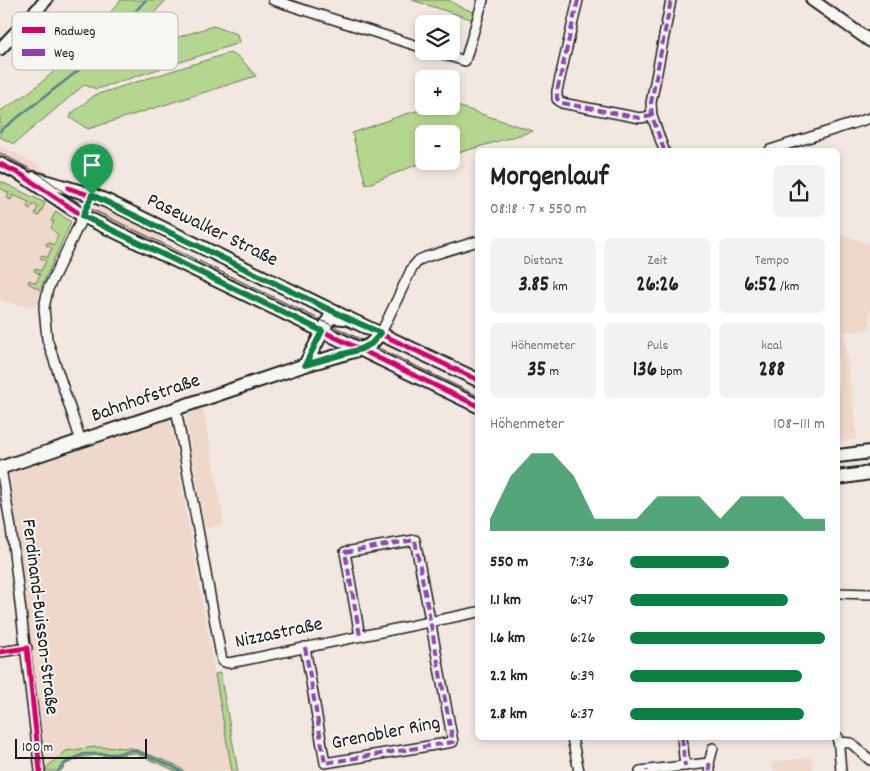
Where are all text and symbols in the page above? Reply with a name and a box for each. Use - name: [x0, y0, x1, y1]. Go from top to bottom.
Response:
- legend: [12, 12, 178, 70]
- map controls: [415, 15, 460, 170]
- button: layers: [415, 15, 460, 60]
- text: Radweg: [54, 22, 95, 42]
- text: Weg: [54, 44, 74, 64]
- button: +: [415, 70, 460, 115]
- button: −: [415, 125, 460, 170]
- pin: [71, 144, 113, 195]
- icon: arrive: [78, 151, 106, 179]
- text: Morgenlauf: [490, 159, 609, 199]
- button: share: [773, 165, 825, 217]
- street label: Pasewalker Straße: [142, 187, 283, 275]
- text: 08:18 · 7 × 550 m: [490, 198, 587, 221]
- text: Distanz: [524, 251, 563, 271]
- text: Zeit: [647, 251, 668, 271]
- text: Tempo: [755, 251, 789, 271]
- text: 3.85: [518, 271, 549, 301]
- text: 26:26: [636, 271, 679, 301]
- text: 6:52: [744, 271, 777, 301]
- text: km: [549, 277, 568, 297]
- text: /km: [777, 277, 799, 297]
- text: Höhenmeter: [511, 336, 576, 356]
- text: Puls: [647, 336, 668, 356]
- text: kcal: [761, 336, 782, 356]
- text: 35: [527, 356, 546, 386]
- text: 136: [633, 356, 657, 386]
- text: 288: [759, 356, 785, 386]
- text: m: [546, 362, 559, 382]
- text: bpm: [657, 362, 682, 382]
- street label: Bahnhofstraße: [88, 367, 204, 431]
- text: Höhenmeter: [490, 413, 564, 436]
- text: 108–111 m: [773, 413, 825, 436]
- street label: Ferdinand-Buisson-Straße: [13, 517, 65, 717]
- text: 550 m: [490, 551, 528, 574]
- text: 7:36: [570, 551, 594, 574]
- text: 1.1 km: [490, 589, 521, 612]
- text: 6:47: [570, 589, 593, 612]
- street label: Nizzastraße: [233, 611, 326, 657]
- text: 1.6 km: [490, 627, 525, 650]
- text: 6:26: [570, 627, 595, 650]
- text: 2.2 km: [490, 665, 528, 688]
- text: 6:39: [570, 665, 595, 688]
- text: 2.8 km: [490, 703, 527, 726]
- text: 6:37: [570, 703, 594, 726]
- street label: Grenobler Ring: [329, 710, 443, 758]
- scale bar: [15, 736, 148, 759]
- text: 100 m: [22, 738, 53, 758]

